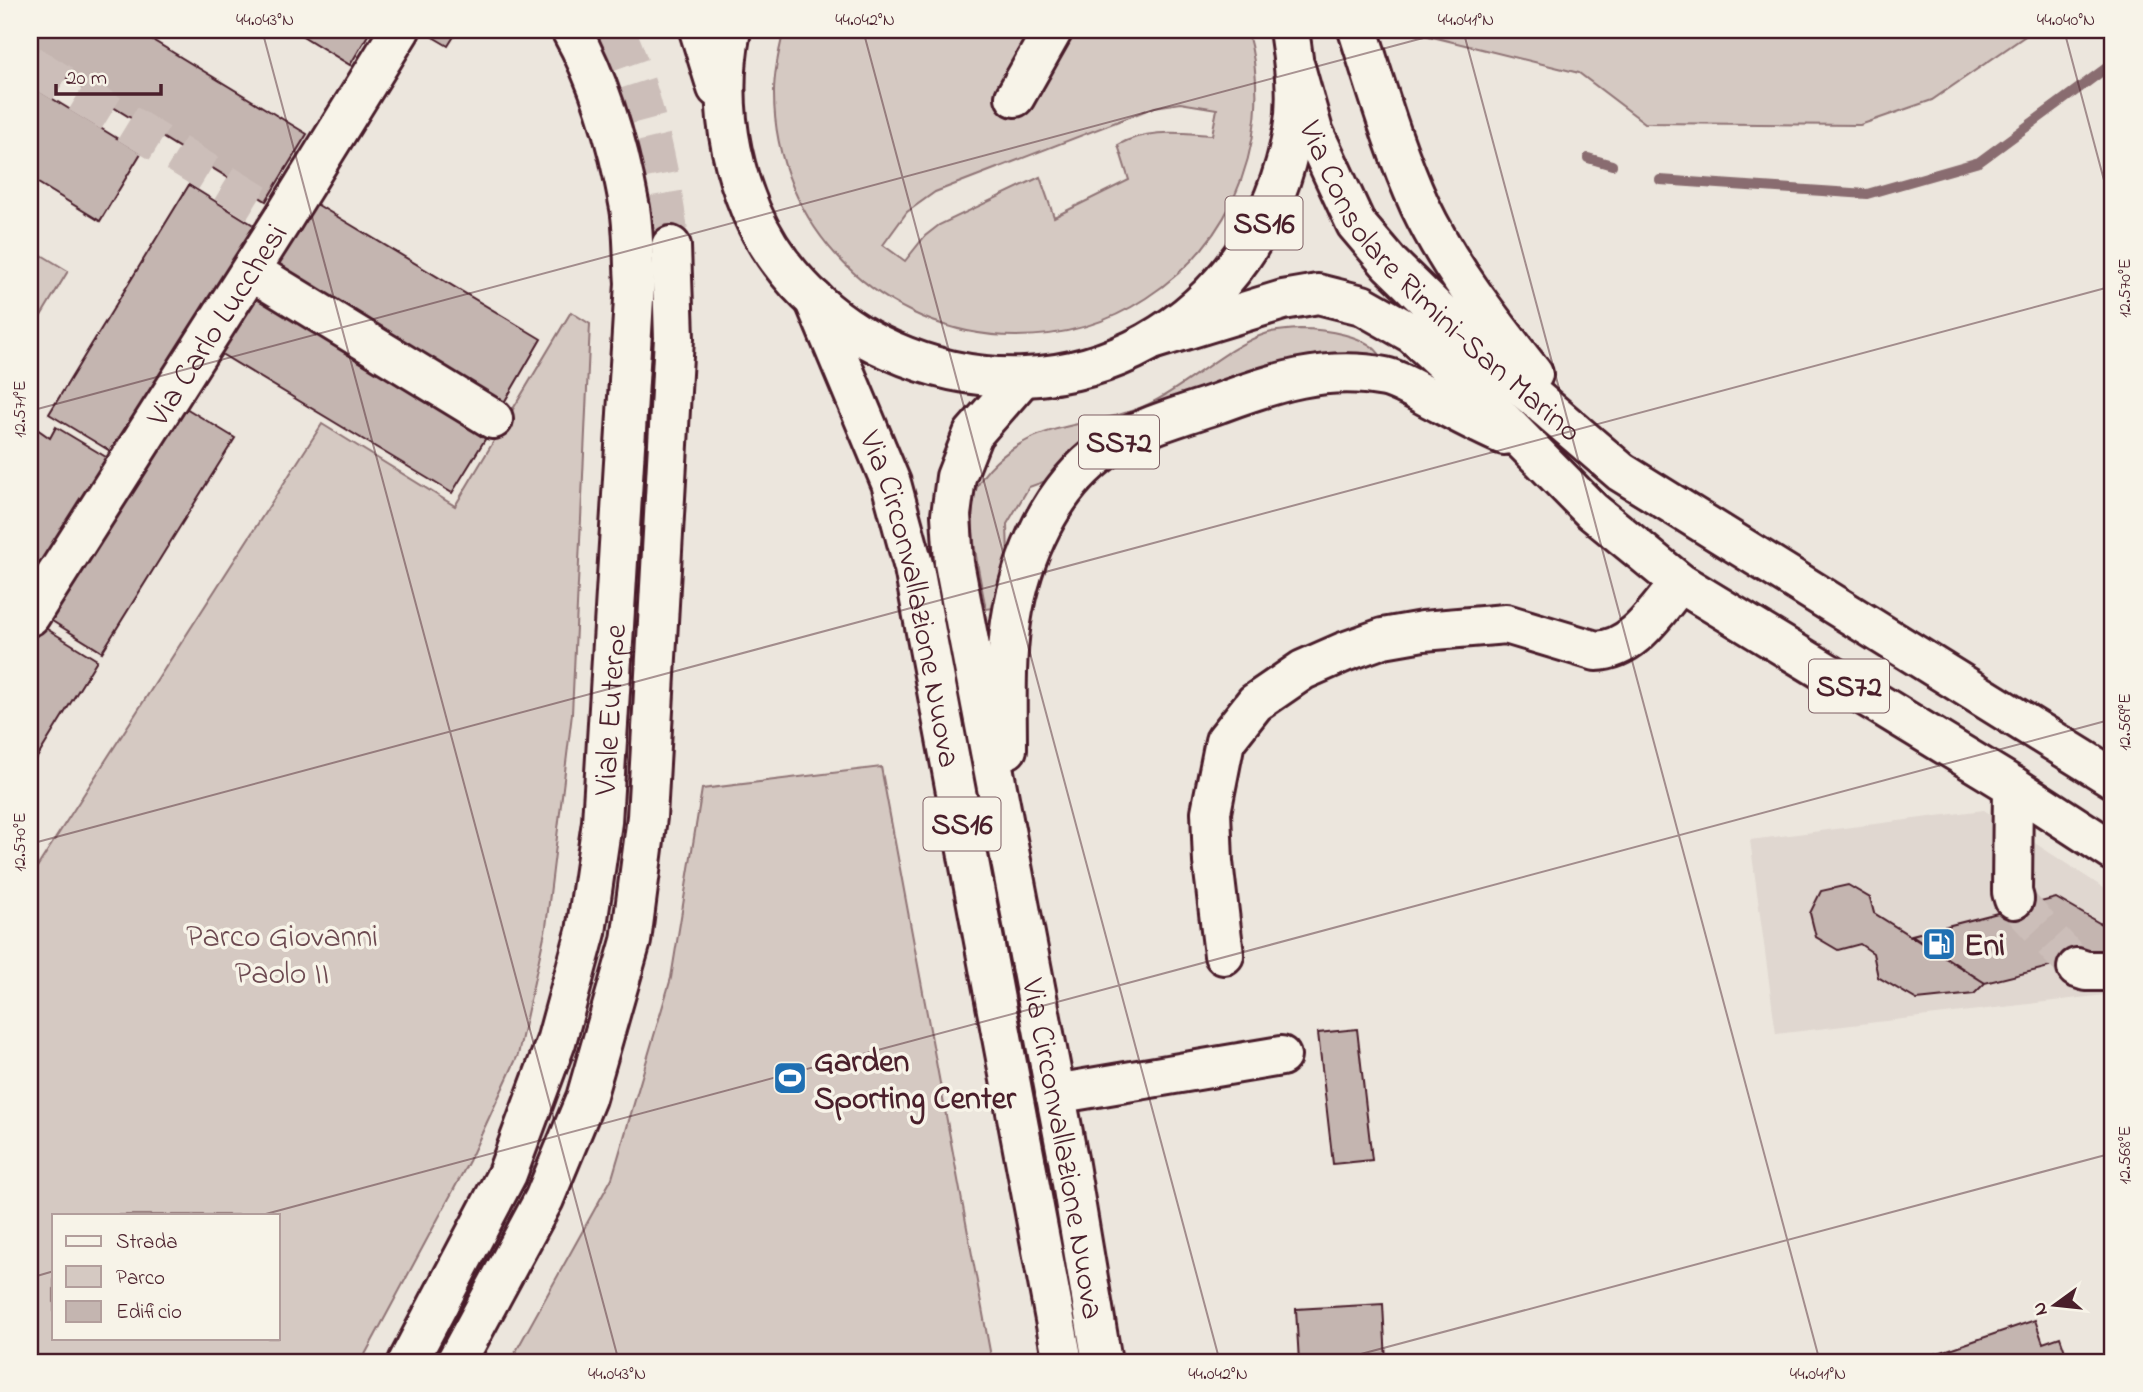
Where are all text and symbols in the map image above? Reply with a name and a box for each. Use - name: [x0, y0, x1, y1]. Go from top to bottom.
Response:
- text: 44.043°N: [236, 8, 294, 34]
- text: 44.042°N: [835, 8, 895, 34]
- text: 44.041°N: [1438, 8, 1494, 34]
- text: 44.040°N: [2037, 8, 2095, 34]
- scale bar: [56, 52, 161, 96]
- text: 20 m: [66, 64, 107, 94]
- street label: Via Consolare Rimini-San Marino: [1284, 115, 1591, 455]
- road number: SS16: [1226, 196, 1302, 250]
- street label: Via Carlo Lucchesi: [136, 215, 301, 438]
- text: 12.570°E: [2113, 258, 2139, 318]
- text: 12.571°E: [8, 380, 34, 438]
- road number: SS72: [1079, 416, 1159, 468]
- street label: Via Circonvallazione Nuova: [844, 423, 971, 772]
- street label: Viale Euterpe: [584, 622, 641, 798]
- road number: SS72: [1809, 660, 1889, 712]
- text: 12.569°E: [2113, 693, 2139, 751]
- road number: SS16: [923, 797, 1000, 850]
- text: 12.570°E: [8, 812, 34, 872]
- park label: Parco Giovanni Paolo II: [186, 915, 378, 999]
- place label: Eni: [1964, 924, 2005, 971]
- fuel station icon: Eni: [1920, 925, 1958, 963]
- street label: Via Circonvallazione Nuova: [1007, 974, 1114, 1323]
- place label: Garden Sporting Center: [814, 1040, 1017, 1125]
- sports icon: Garden Sporting Center: [771, 1059, 809, 1097]
- text: 12.568°E: [2113, 1125, 2139, 1185]
- legend: [52, 1214, 280, 1340]
- text: Strada: [116, 1228, 178, 1258]
- text: Parco: [116, 1264, 165, 1294]
- north arrow: [2021, 1270, 2090, 1340]
- text: Edificio: [116, 1298, 182, 1328]
- text: N: [2026, 1299, 2056, 1318]
- text: 44.043°N: [588, 1362, 646, 1388]
- text: 44.042°N: [1188, 1362, 1248, 1388]
- text: 44.041°N: [1790, 1362, 1846, 1388]

